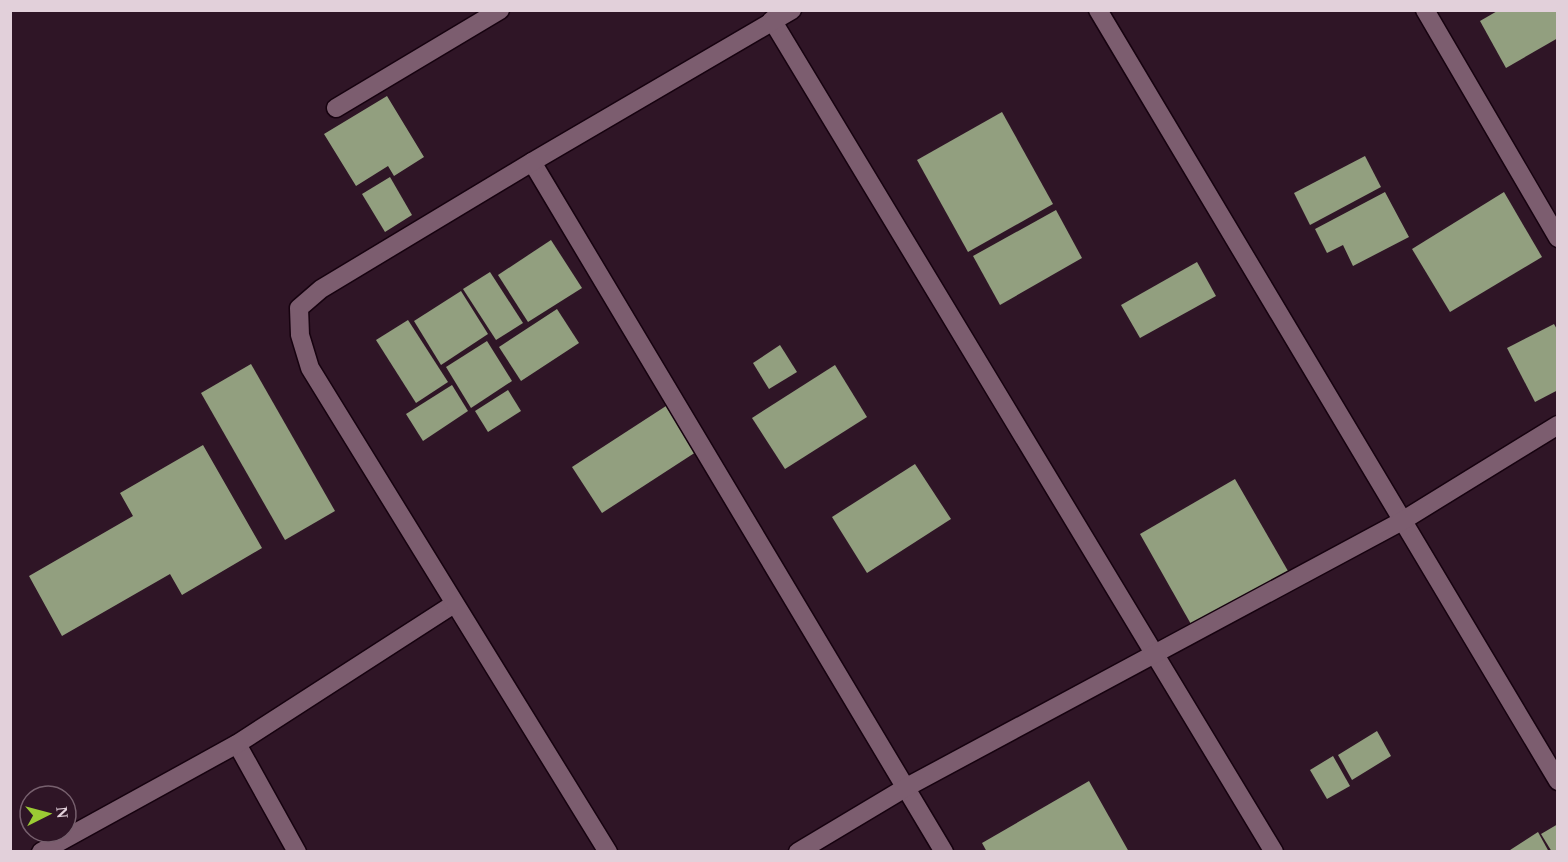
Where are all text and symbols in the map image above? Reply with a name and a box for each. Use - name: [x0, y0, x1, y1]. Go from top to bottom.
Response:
- north arrow: [18, 784, 78, 844]
- text: N: [53, 806, 72, 820]

